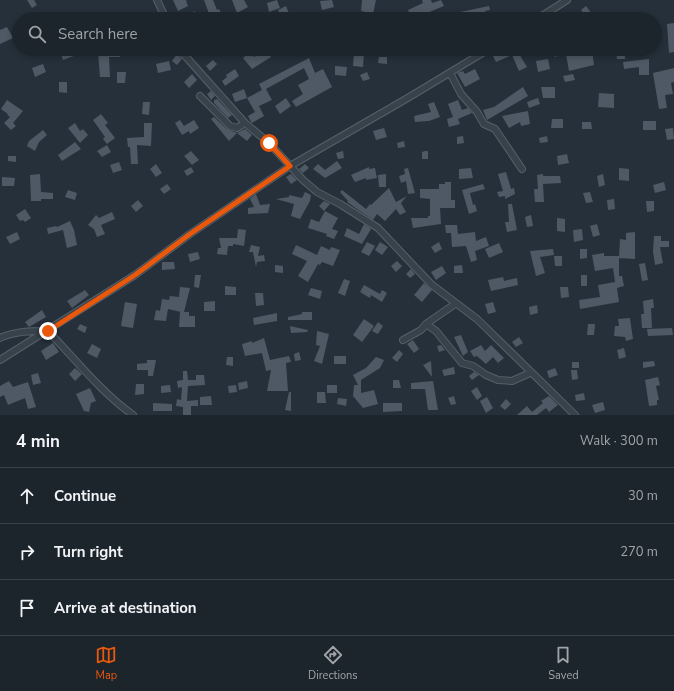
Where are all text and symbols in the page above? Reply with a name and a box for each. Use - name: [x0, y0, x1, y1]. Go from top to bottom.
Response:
- search box: [12, 12, 662, 56]
- icon: search: [26, 23, 48, 45]
- text: Search here: [58, 24, 138, 44]
- route start: [260, 134, 278, 152]
- route end: [39, 322, 57, 340]
- text: 4 min: [16, 430, 60, 453]
- text: Walk · 300 m: [580, 432, 658, 450]
- icon: ahead: [16, 485, 38, 507]
- text: Continue: [54, 486, 116, 506]
- text: 30 m: [628, 487, 658, 505]
- icon: right: [16, 541, 38, 563]
- text: Turn right: [54, 542, 123, 562]
- text: 270 m: [620, 543, 658, 561]
- icon: arrive: [16, 597, 38, 619]
- text: Arrive at destination: [54, 598, 197, 618]
- tab: Map: [95, 644, 117, 683]
- tab: Directions: [308, 644, 358, 683]
- tab: Saved: [548, 644, 579, 683]

